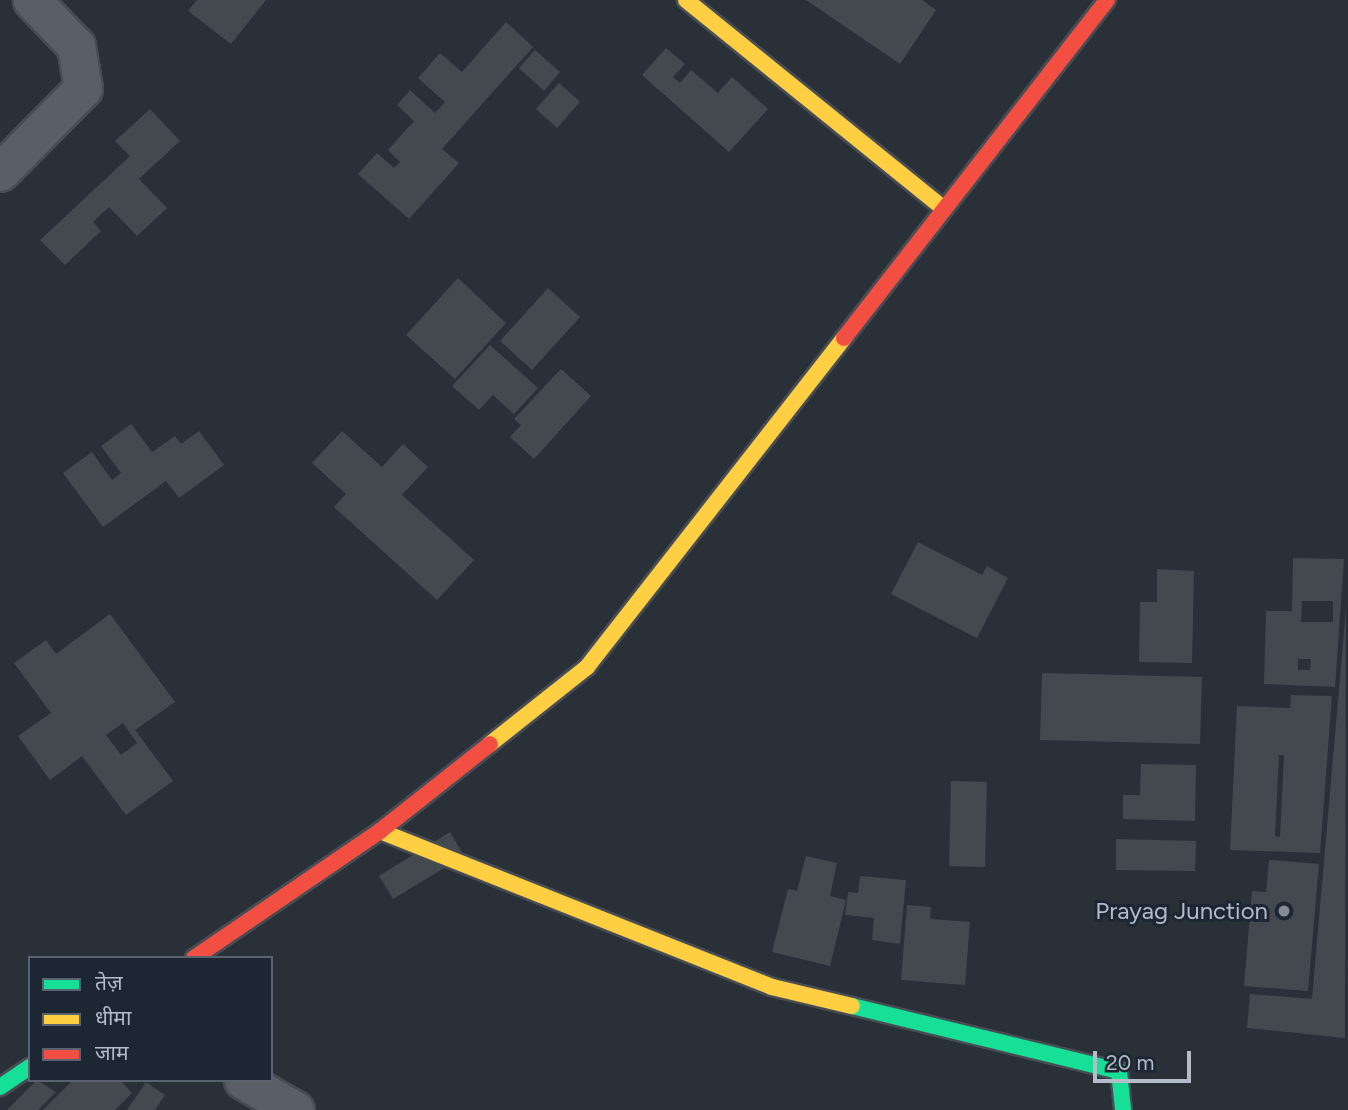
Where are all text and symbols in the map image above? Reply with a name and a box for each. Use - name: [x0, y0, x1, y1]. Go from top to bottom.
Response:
- place label: Prayag Junction: [1095, 897, 1268, 925]
- marker: Prayag Junction: [1274, 901, 1294, 921]
- legend: [28, 956, 273, 1082]
- text: तेज़: [95, 970, 123, 995]
- text: धीमा: [95, 1005, 131, 1030]
- scale bar: [1096, 1036, 1194, 1080]
- text: जाम: [95, 1040, 129, 1065]
- text: 20 m: [1106, 1050, 1154, 1075]

